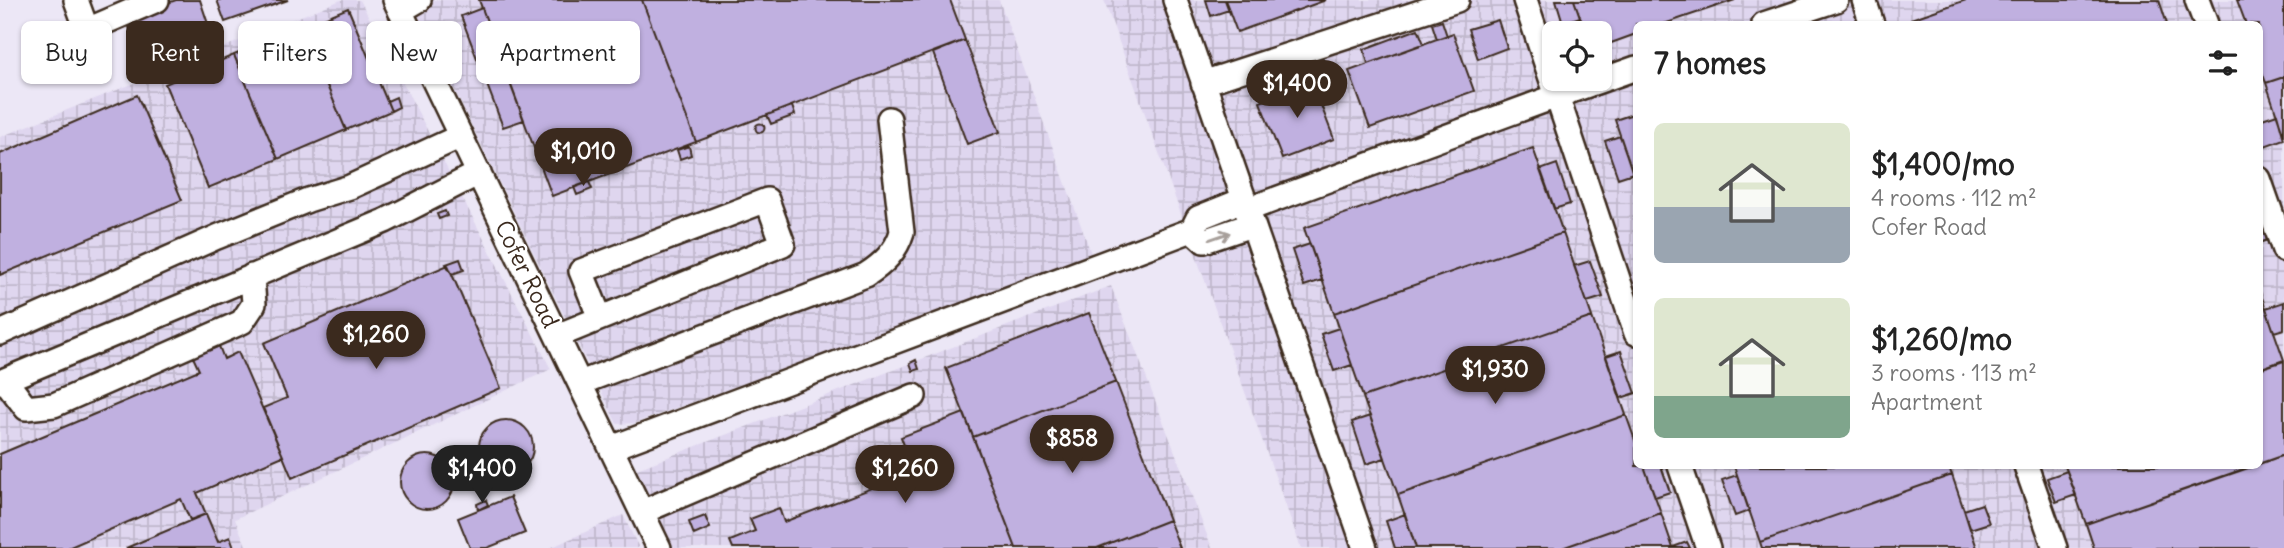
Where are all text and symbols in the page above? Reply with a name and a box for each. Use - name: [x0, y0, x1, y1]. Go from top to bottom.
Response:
- chip: Buy: [21, 21, 112, 84]
- chip: Rent: [126, 21, 224, 84]
- chip: Filters: [238, 21, 352, 84]
- chip: New: [366, 21, 462, 84]
- chip: Apartment: [476, 21, 640, 84]
- map controls: [1542, 21, 1612, 91]
- button: locate: [1542, 21, 1612, 91]
- text: 7 homes: [1654, 44, 1766, 82]
- icon: filters: [2204, 44, 2242, 82]
- pin: $1,400: [1240, 60, 1354, 120]
- text: $1,400: [1262, 68, 1332, 97]
- pin: $1,010: [526, 128, 640, 188]
- text: $1,010: [550, 136, 616, 165]
- text: $1,400/mo: [1871, 145, 2015, 183]
- icon: home: [1710, 151, 1794, 235]
- text: 4 rooms · 112 m²: [1871, 183, 2037, 212]
- text: Cofer Road: [1871, 212, 1987, 241]
- street label: Cofer Road: [489, 215, 566, 332]
- one-way arrow: [1209, 229, 1231, 242]
- pin: $1,260: [319, 312, 433, 371]
- text: $1,260: [342, 319, 410, 348]
- text: $1,260/mo: [1871, 320, 2012, 358]
- icon: home: [1710, 326, 1794, 410]
- pin: $1,930: [1438, 346, 1552, 406]
- text: $1,930: [1461, 354, 1529, 383]
- text: 3 rooms · 113 m²: [1871, 358, 2037, 387]
- text: Apartment: [1871, 387, 1983, 416]
- pin: $858: [1031, 416, 1113, 475]
- text: $858: [1046, 423, 1098, 452]
- pin: $1,400: [425, 446, 539, 505]
- pin: $1,260: [848, 446, 962, 505]
- text: $1,400: [447, 453, 517, 482]
- text: $1,260: [871, 453, 939, 482]

